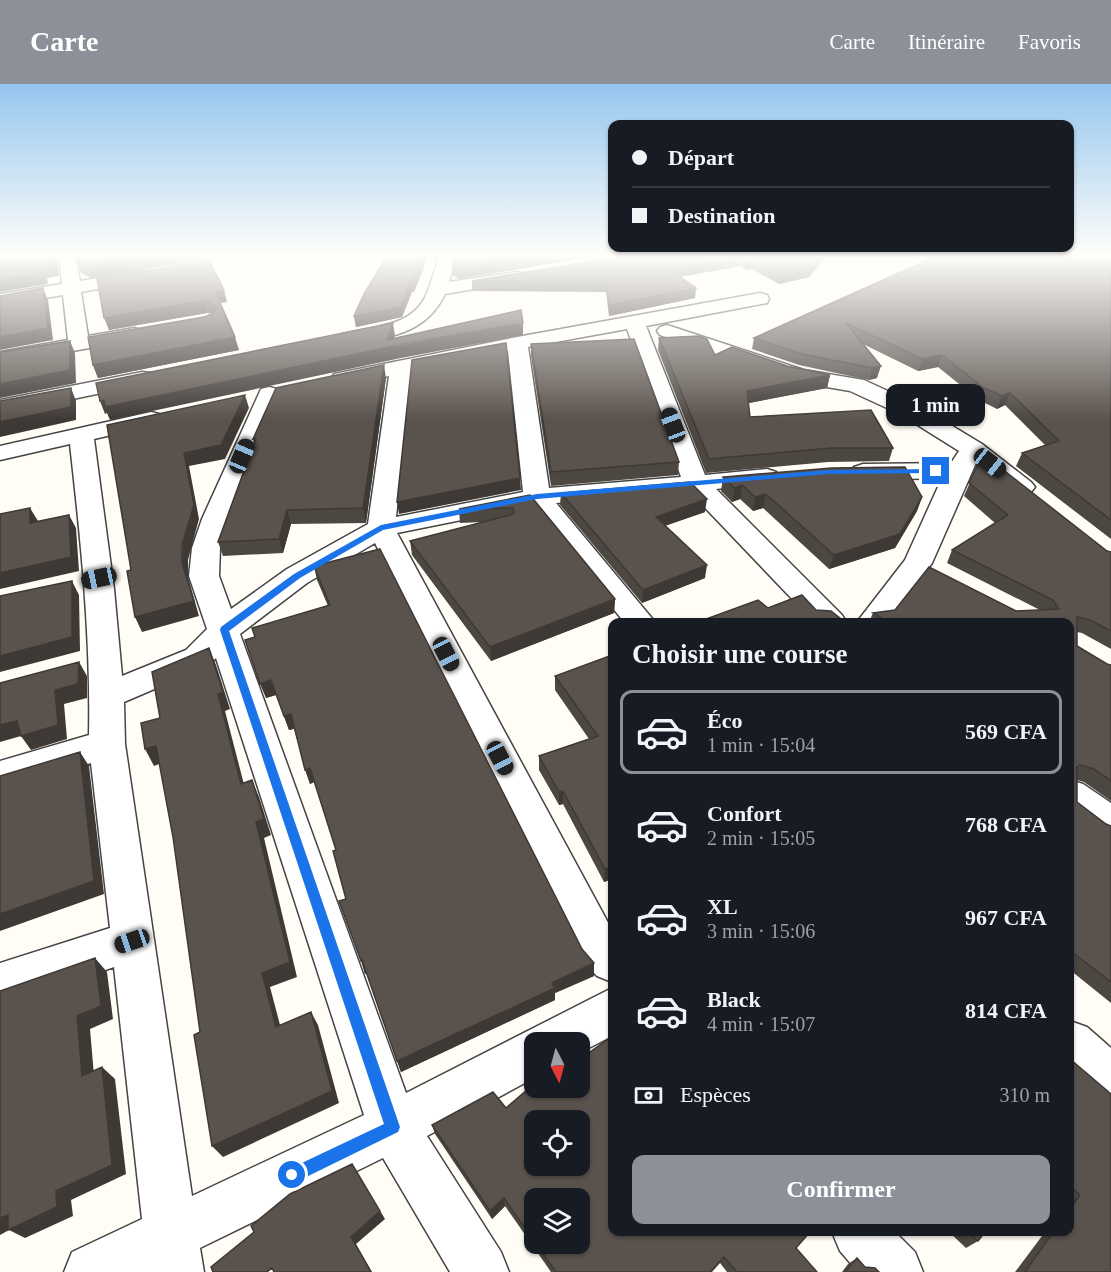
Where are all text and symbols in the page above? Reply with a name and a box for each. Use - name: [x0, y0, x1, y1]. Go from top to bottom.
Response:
- text: Carte: [30, 26, 98, 57]
- text: Carte: [830, 30, 875, 54]
- text: Itinéraire: [908, 30, 985, 54]
- text: Favoris: [1018, 30, 1081, 54]
- text: Départ: [668, 145, 734, 170]
- text: Destination: [668, 203, 776, 228]
- callout: 1 min: [886, 384, 986, 426]
- text: 1 min: [911, 394, 960, 416]
- car: [658, 405, 688, 445]
- car: [227, 436, 257, 476]
- car: [970, 445, 1010, 481]
- route end: [922, 457, 949, 484]
- car: [80, 565, 118, 591]
- car: [430, 634, 462, 674]
- text: Choisir une course: [632, 639, 848, 669]
- icon: car: [635, 705, 689, 759]
- text: Éco: [707, 708, 742, 733]
- text: 569 CFA: [965, 719, 1047, 744]
- text: 1 min · 15:04: [707, 734, 815, 756]
- car: [484, 738, 516, 778]
- icon: car: [635, 798, 689, 852]
- text: Confort: [707, 801, 782, 826]
- text: 768 CFA: [965, 812, 1047, 837]
- text: 2 min · 15:05: [707, 827, 815, 849]
- icon: car: [635, 891, 689, 945]
- text: XL: [707, 894, 738, 919]
- text: 967 CFA: [965, 905, 1047, 930]
- text: 3 min · 15:06: [707, 920, 815, 942]
- car: [112, 927, 152, 955]
- icon: car: [635, 984, 689, 1038]
- text: Black: [707, 987, 761, 1012]
- text: 814 CFA: [965, 998, 1047, 1023]
- text: 4 min · 15:07: [707, 1013, 815, 1035]
- north arrow: [524, 1032, 590, 1098]
- map controls: [524, 1032, 590, 1254]
- icon: cash: [632, 1079, 665, 1112]
- text: Espèces: [680, 1082, 751, 1107]
- text: 310 m: [999, 1084, 1050, 1106]
- button: locate: [524, 1110, 590, 1176]
- button: Confirmer: [632, 1155, 1050, 1224]
- route start: [278, 1161, 305, 1188]
- button: layers: [524, 1188, 590, 1254]

